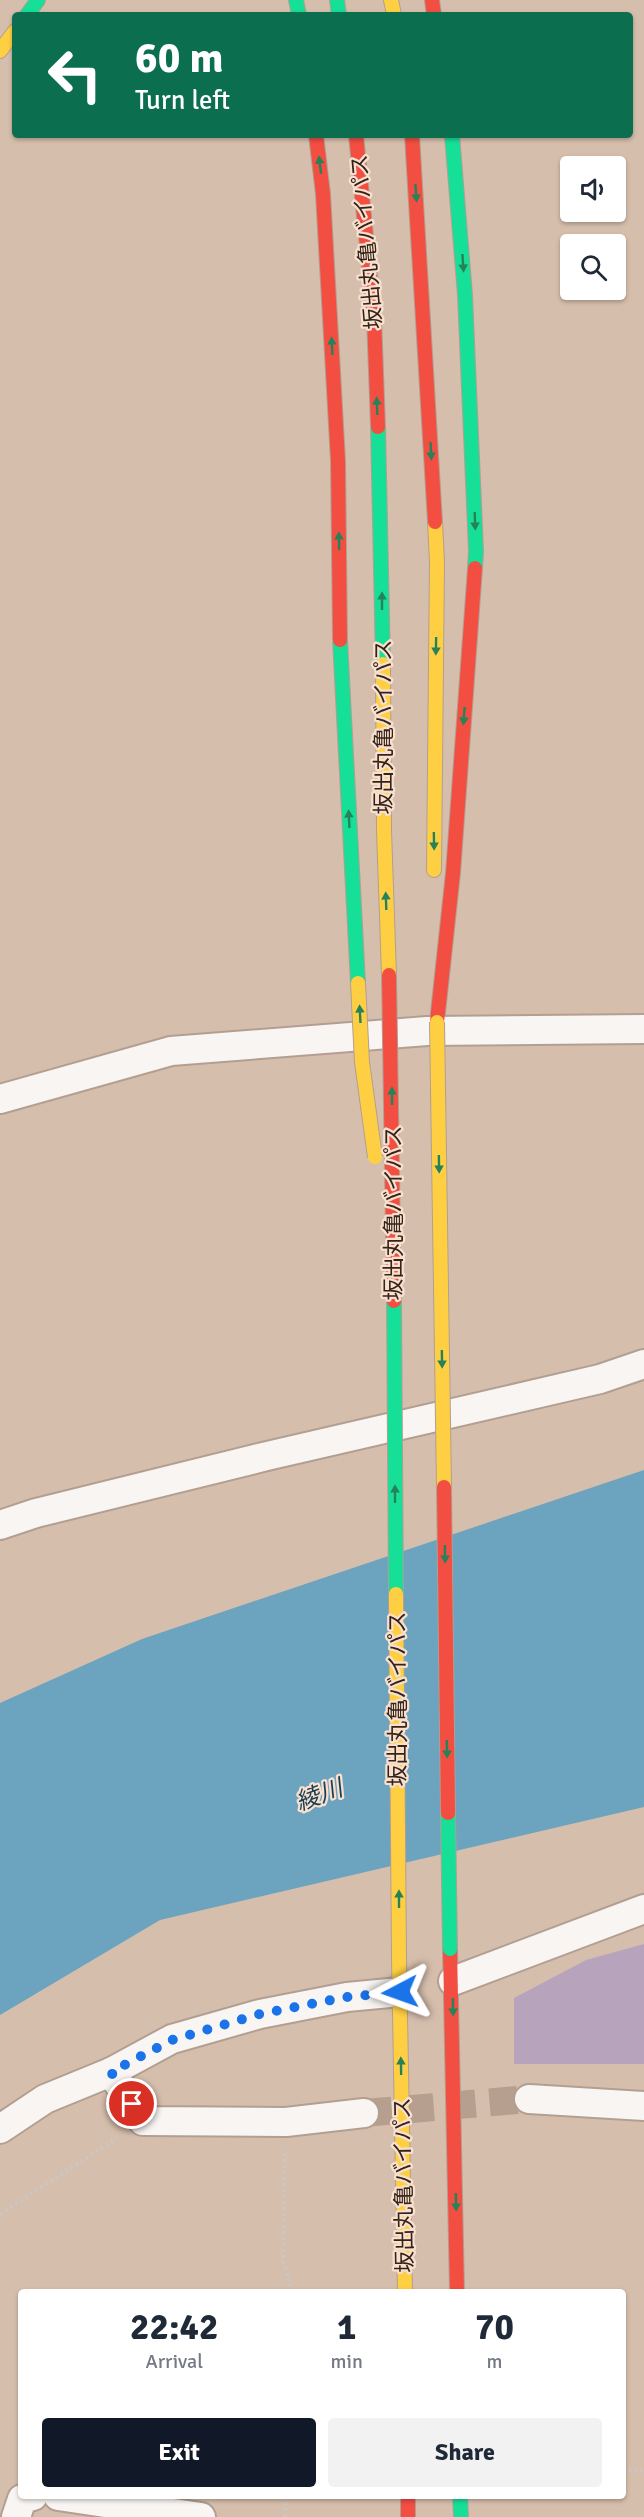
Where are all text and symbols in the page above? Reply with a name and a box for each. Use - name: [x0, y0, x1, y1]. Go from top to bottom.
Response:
- text: 60 m: [135, 33, 224, 84]
- icon: left: [36, 36, 114, 114]
- text: Turn left: [135, 84, 230, 117]
- street label: 坂出丸亀バイパス: [345, 153, 388, 331]
- one-way arrow: [315, 155, 324, 174]
- map controls: [560, 156, 626, 300]
- button: sound: [560, 156, 626, 222]
- one-way arrow: [411, 184, 421, 203]
- button: search: [560, 234, 626, 300]
- one-way arrow: [458, 254, 468, 273]
- one-way arrow: [327, 336, 336, 355]
- one-way arrow: [372, 397, 381, 416]
- one-way arrow: [427, 441, 436, 460]
- one-way arrow: [470, 512, 479, 531]
- one-way arrow: [334, 531, 344, 550]
- one-way arrow: [377, 592, 387, 611]
- one-way arrow: [431, 636, 441, 655]
- street label: 坂出丸亀バイパス: [370, 639, 397, 815]
- one-way arrow: [460, 706, 469, 725]
- one-way arrow: [344, 810, 353, 829]
- one-way arrow: [429, 831, 439, 850]
- one-way arrow: [381, 892, 391, 911]
- one-way arrow: [355, 1005, 364, 1024]
- one-way arrow: [387, 1087, 397, 1106]
- street label: 坂出丸亀バイパス: [380, 1125, 407, 1301]
- one-way arrow: [434, 1155, 444, 1174]
- one-way arrow: [437, 1350, 447, 1369]
- one-way arrow: [390, 1485, 400, 1504]
- one-way arrow: [440, 1545, 449, 1564]
- street label: 坂出丸亀バイパス: [384, 1611, 411, 1787]
- one-way arrow: [443, 1740, 452, 1759]
- water label: 綾川: [291, 1772, 350, 1817]
- one-way arrow: [394, 1890, 404, 1909]
- position arrow: [368, 1960, 432, 2024]
- one-way arrow: [448, 1998, 458, 2017]
- one-way arrow: [396, 2056, 406, 2075]
- pin: [106, 2078, 157, 2129]
- icon: arrive: [115, 2087, 148, 2120]
- street label: 坂出丸亀バイパス: [388, 2097, 419, 2273]
- one-way arrow: [451, 2193, 461, 2212]
- text: 22:42: [130, 2305, 218, 2350]
- text: 1: [337, 2305, 356, 2350]
- text: 70: [475, 2305, 514, 2350]
- text: Arrival: [145, 2349, 203, 2374]
- text: min: [331, 2349, 363, 2374]
- text: m: [486, 2349, 502, 2374]
- button: Exit: [42, 2418, 316, 2487]
- button: Share: [328, 2418, 602, 2487]

